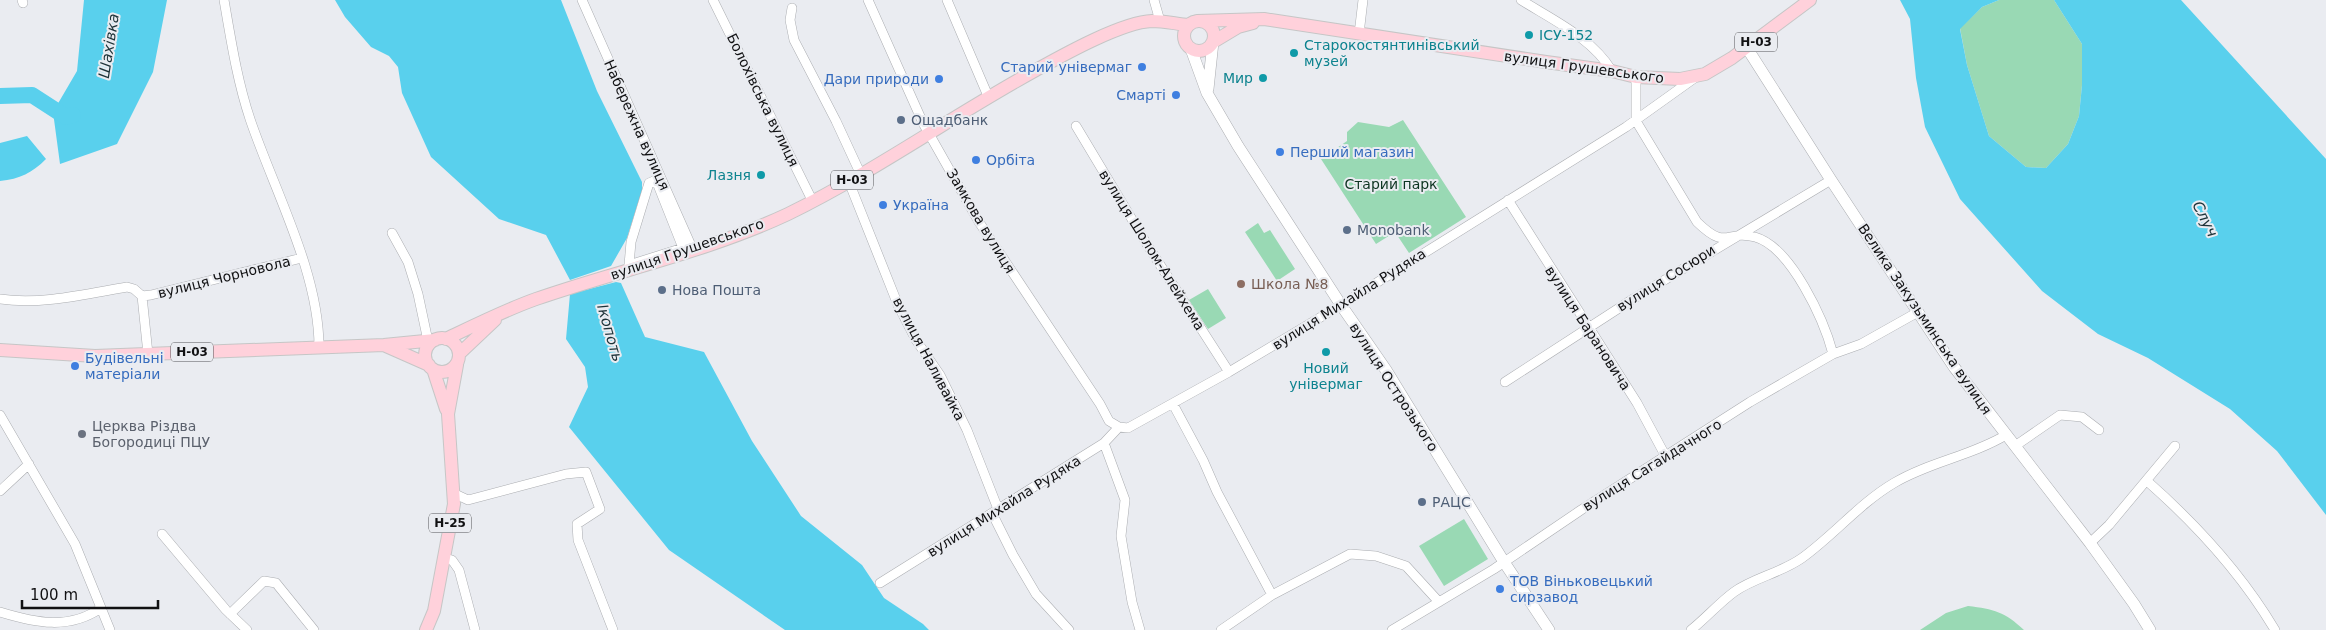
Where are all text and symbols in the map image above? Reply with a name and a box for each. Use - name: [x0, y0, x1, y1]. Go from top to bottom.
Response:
- water label: Шахівка: [95, 12, 123, 80]
- place label: ІСУ-152: [1539, 27, 1593, 43]
- marker: ІСУ-152: [1523, 29, 1535, 41]
- street label: Болохівська вулиця: [724, 31, 802, 169]
- road number: Н-03: [1735, 32, 1777, 52]
- place label: Старокостянтинівський музей: [1304, 37, 1480, 69]
- marker: Старокостянтинівський музей: [1288, 47, 1300, 59]
- street label: вулиця Грушевського: [1503, 48, 1665, 86]
- street label: Набережна вулиця: [601, 57, 673, 193]
- place label: Старий універмаг: [1000, 59, 1132, 75]
- marker: Старий універмаг: [1136, 61, 1148, 73]
- place label: Мир: [1223, 70, 1253, 86]
- place label: Дари природи: [824, 71, 929, 87]
- marker: Мир: [1257, 72, 1269, 84]
- marker: Дари природи: [933, 73, 945, 85]
- place label: Смарті: [1116, 87, 1166, 103]
- marker: Смарті: [1170, 89, 1182, 101]
- place label: Ощадбанк: [911, 112, 988, 128]
- marker: Ощадбанк: [895, 114, 907, 126]
- place label: Перший магазин: [1290, 144, 1414, 160]
- marker: Перший магазин: [1274, 146, 1286, 158]
- place label: Орбіта: [986, 152, 1035, 168]
- marker: Орбіта: [970, 154, 982, 166]
- street label: Замкова вулиця: [944, 166, 1018, 276]
- place label: Лазня: [707, 167, 751, 183]
- street label: вулиця Шолом-Алейхема: [1096, 167, 1208, 333]
- marker: Лазня: [755, 169, 767, 181]
- road number: Н-03: [831, 170, 873, 190]
- park label: Старий парк: [1344, 176, 1438, 192]
- place label: Україна: [893, 197, 949, 213]
- water label: Случ: [2188, 198, 2222, 240]
- marker: Україна: [877, 199, 889, 211]
- street label: вулиця Грушевського: [608, 215, 766, 283]
- street label: Велика Закузьминська вулиця: [1855, 221, 1995, 417]
- place label: Monobank: [1357, 222, 1430, 238]
- marker: Monobank: [1341, 224, 1353, 236]
- street label: вулиця Сосюри: [1614, 241, 1718, 315]
- street label: вулиця Михайла Рудяка: [1269, 245, 1429, 353]
- street label: вулиця Чорновола: [156, 253, 292, 301]
- street label: вулиця Барановича: [1542, 263, 1634, 393]
- place label: Школа №8: [1251, 276, 1328, 292]
- marker: Школа №8: [1235, 278, 1247, 290]
- place label: Нова Пошта: [672, 282, 761, 298]
- marker: Нова Пошта: [656, 284, 668, 296]
- street label: вулиця Наливайка: [890, 295, 968, 423]
- water label: Ікопоть: [593, 302, 627, 364]
- street label: вулиця Острозького: [1346, 320, 1442, 454]
- road number: Н-03: [171, 342, 213, 362]
- marker: Новий універмаг: [1320, 346, 1332, 358]
- place label: Будівельні матеріали: [85, 350, 164, 382]
- marker: Будівельні матеріали: [69, 360, 81, 372]
- place label: Новий універмаг: [1289, 360, 1363, 392]
- street label: вулиця Сагайдачного: [1580, 416, 1724, 514]
- place label: Церква Різдва Богородиці ПЦУ: [92, 418, 211, 450]
- marker: Церква Різдва Богородиці ПЦУ: [76, 428, 88, 440]
- street label: вулиця Михайла Рудяка: [924, 452, 1084, 560]
- place label: РАЦС: [1432, 494, 1471, 510]
- marker: РАЦС: [1416, 496, 1428, 508]
- road number: Н-25: [429, 514, 471, 532]
- place label: ТОВ Віньковецький сирзавод: [1509, 573, 1653, 605]
- scale bar: [22, 578, 159, 610]
- marker: ТОВ Віньковецький сирзавод: [1494, 583, 1506, 595]
- text: 100 m: [30, 586, 78, 604]

